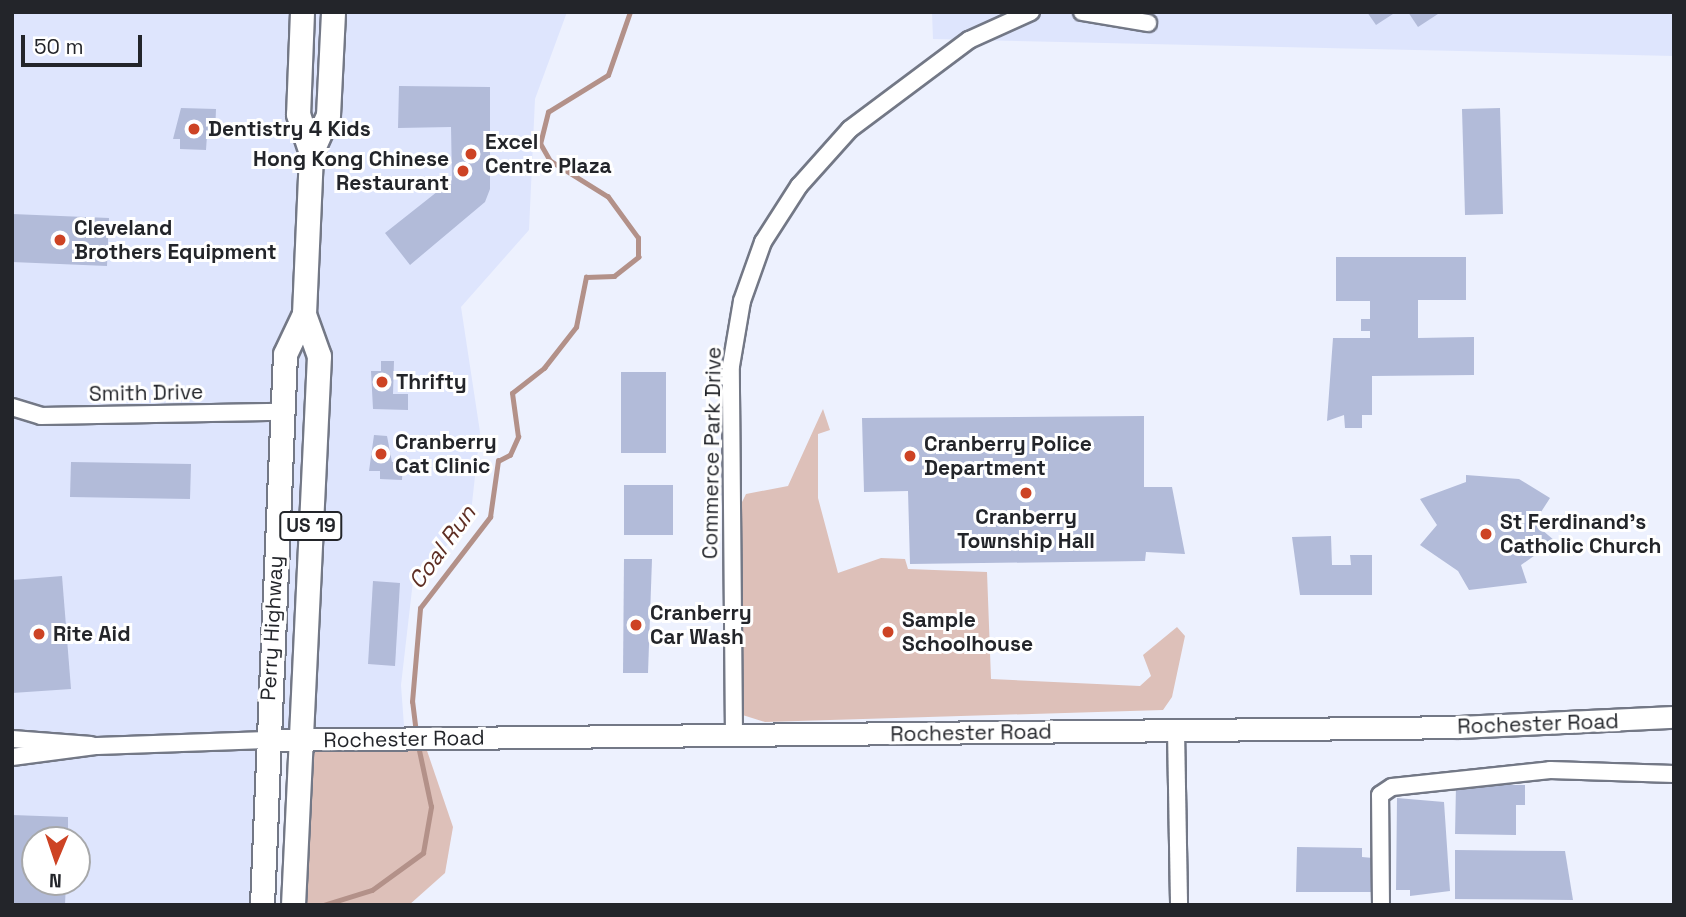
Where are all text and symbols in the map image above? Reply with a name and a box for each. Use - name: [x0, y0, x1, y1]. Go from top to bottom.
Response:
- scale bar: [24, 21, 145, 65]
- text: 50 m: [34, 33, 84, 60]
- place label: Dentistry 4 Kids: [208, 116, 371, 142]
- marker: Dentistry 4 Kids: [186, 121, 202, 137]
- place label: Excel Centre Plaza: [485, 129, 612, 179]
- place label: Hong Kong Chinese Restaurant: [253, 146, 449, 196]
- marker: Excel Centre Plaza: [463, 146, 479, 162]
- marker: Hong Kong Chinese Restaurant: [455, 163, 471, 179]
- place label: Cleveland Brothers Equipment: [74, 215, 277, 265]
- marker: Cleveland Brothers Equipment: [52, 232, 68, 248]
- street label: Commerce Park Drive: [698, 347, 726, 559]
- place label: Thrifty: [396, 369, 467, 395]
- marker: Thrifty: [374, 374, 390, 390]
- street label: Smith Drive: [89, 379, 203, 407]
- place label: Cranberry Cat Clinic: [395, 429, 497, 479]
- place label: Cranberry Police Department: [924, 431, 1092, 481]
- marker: Cranberry Cat Clinic: [373, 446, 389, 462]
- marker: Cranberry Police Department: [902, 448, 918, 464]
- marker: Cranberry Township Hall: [1018, 485, 1034, 501]
- water label: Coal Run: [402, 500, 482, 594]
- place label: Cranberry Township Hall: [957, 504, 1095, 554]
- place label: St Ferdinand's Catholic Church: [1500, 509, 1661, 559]
- road number: US 19: [278, 510, 344, 541]
- marker: St Ferdinand's Catholic Church: [1478, 526, 1494, 542]
- street label: Perry Highway: [256, 555, 288, 701]
- place label: Cranberry Car Wash: [650, 600, 752, 650]
- place label: Sample Schoolhouse: [902, 607, 1033, 657]
- marker: Cranberry Car Wash: [628, 617, 644, 633]
- place label: Rite Aid: [53, 621, 131, 647]
- marker: Sample Schoolhouse: [880, 624, 896, 640]
- marker: Rite Aid: [31, 626, 47, 642]
- street label: Rochester Road: [1457, 709, 1619, 739]
- street label: Rochester Road: [890, 719, 1052, 747]
- street label: Rochester Road: [323, 725, 485, 753]
- north arrow: [21, 826, 91, 896]
- text: N: [49, 868, 62, 893]

